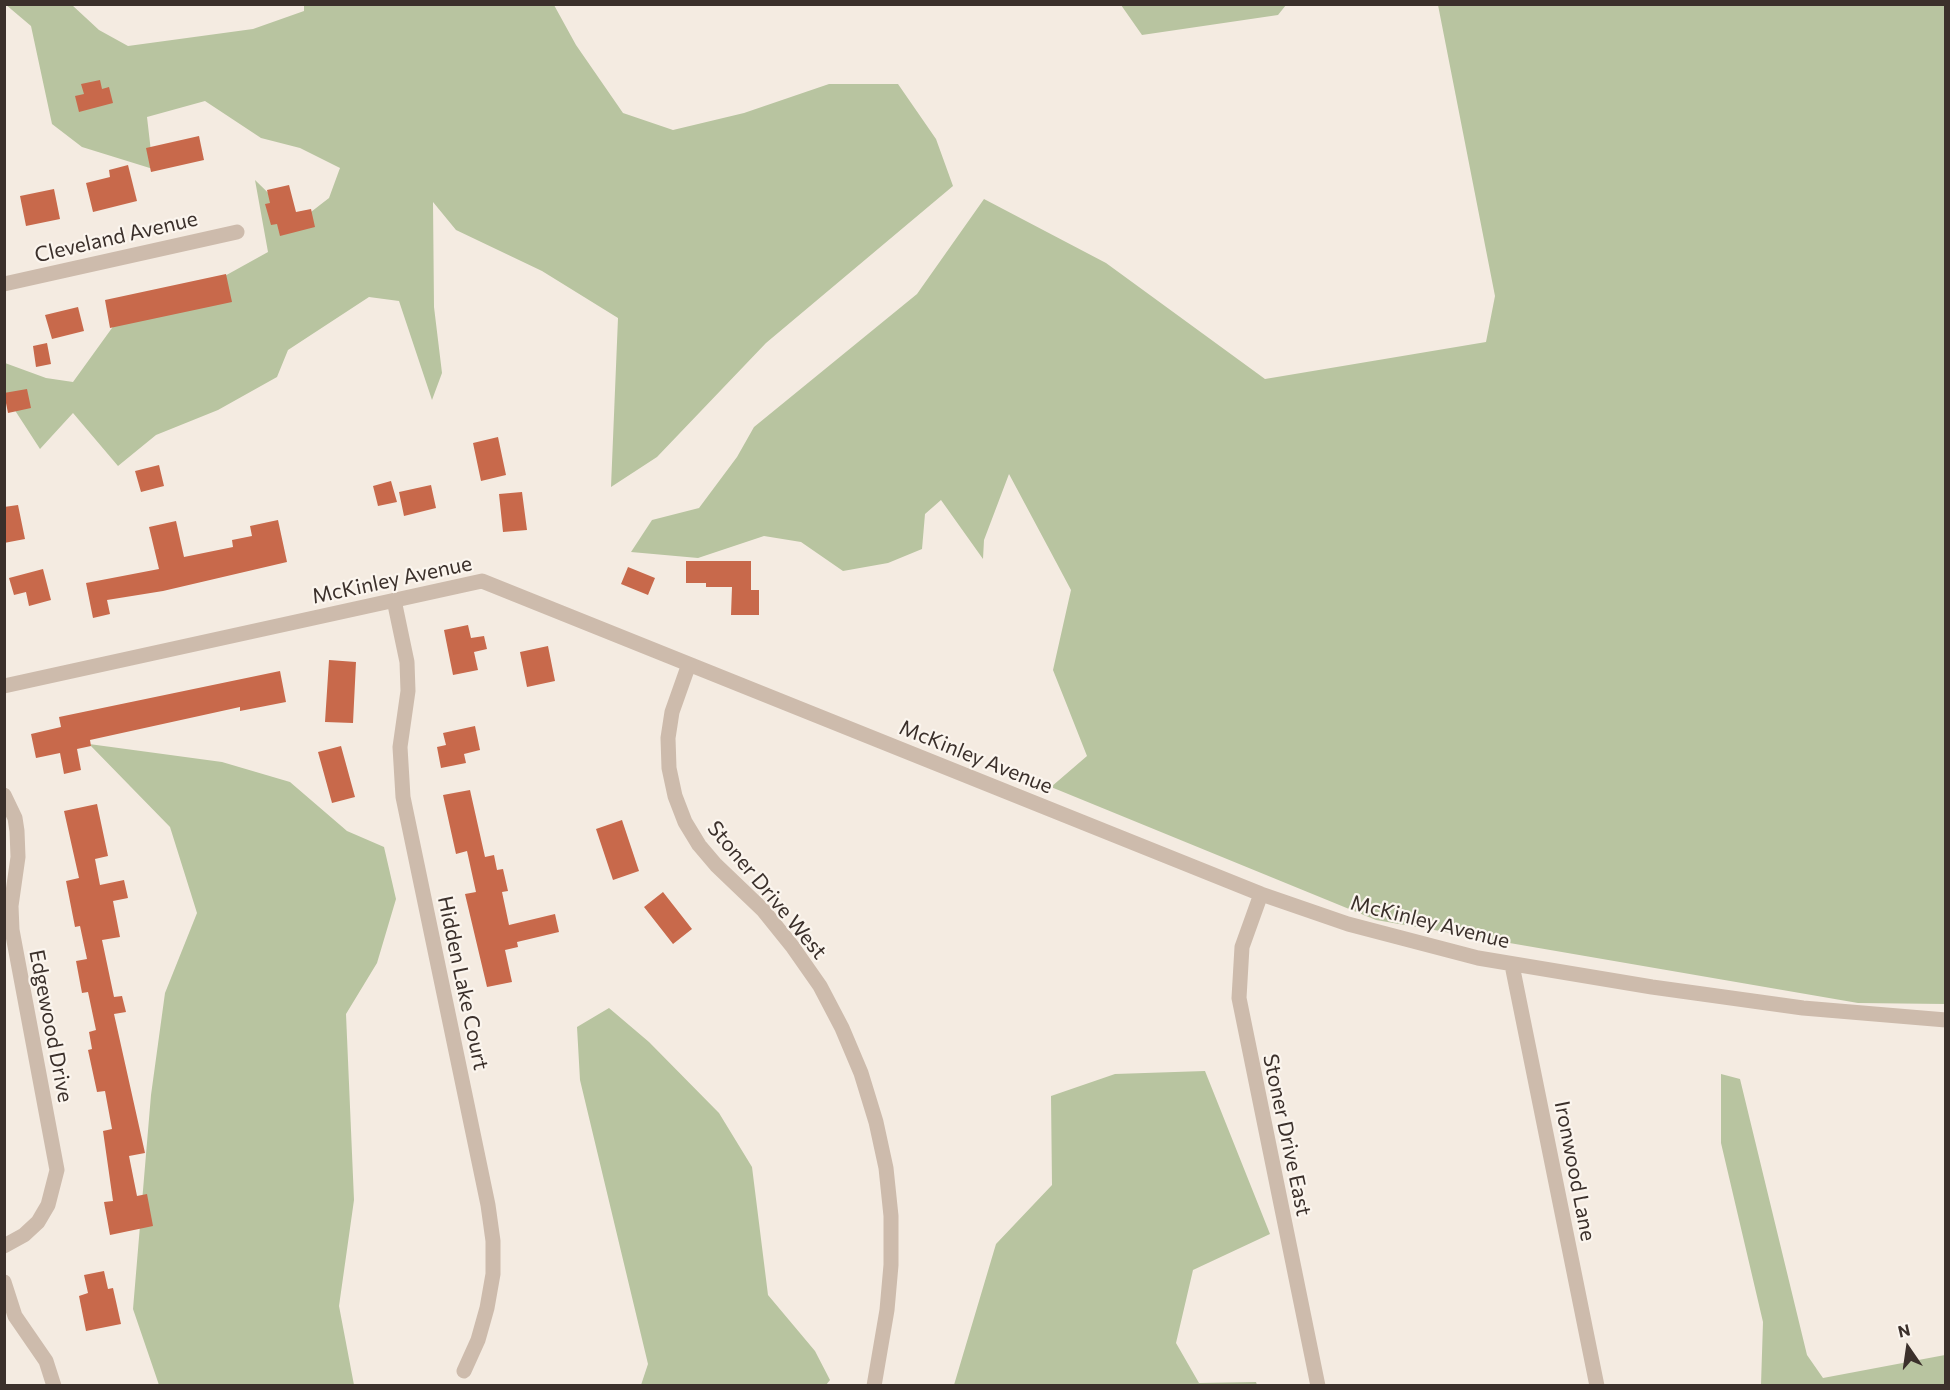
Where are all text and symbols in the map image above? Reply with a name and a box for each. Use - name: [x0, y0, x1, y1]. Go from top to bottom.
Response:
- street label: Cleveland Avenue: [32, 206, 200, 268]
- street label: McKinley Avenue: [310, 551, 474, 609]
- street label: McKinley Avenue: [896, 715, 1056, 799]
- street label: Stoner Drive West: [702, 816, 832, 964]
- street label: McKinley Avenue: [1348, 890, 1512, 954]
- street label: Hidden Lake Court: [432, 894, 494, 1072]
- street label: Edgewood Drive: [24, 948, 78, 1104]
- street label: Stoner Drive East: [1258, 1052, 1316, 1218]
- street label: Ironwood Lane: [1549, 1099, 1601, 1243]
- north arrow: [1878, 1318, 1938, 1378]
- text: N: [1896, 1319, 1912, 1341]

